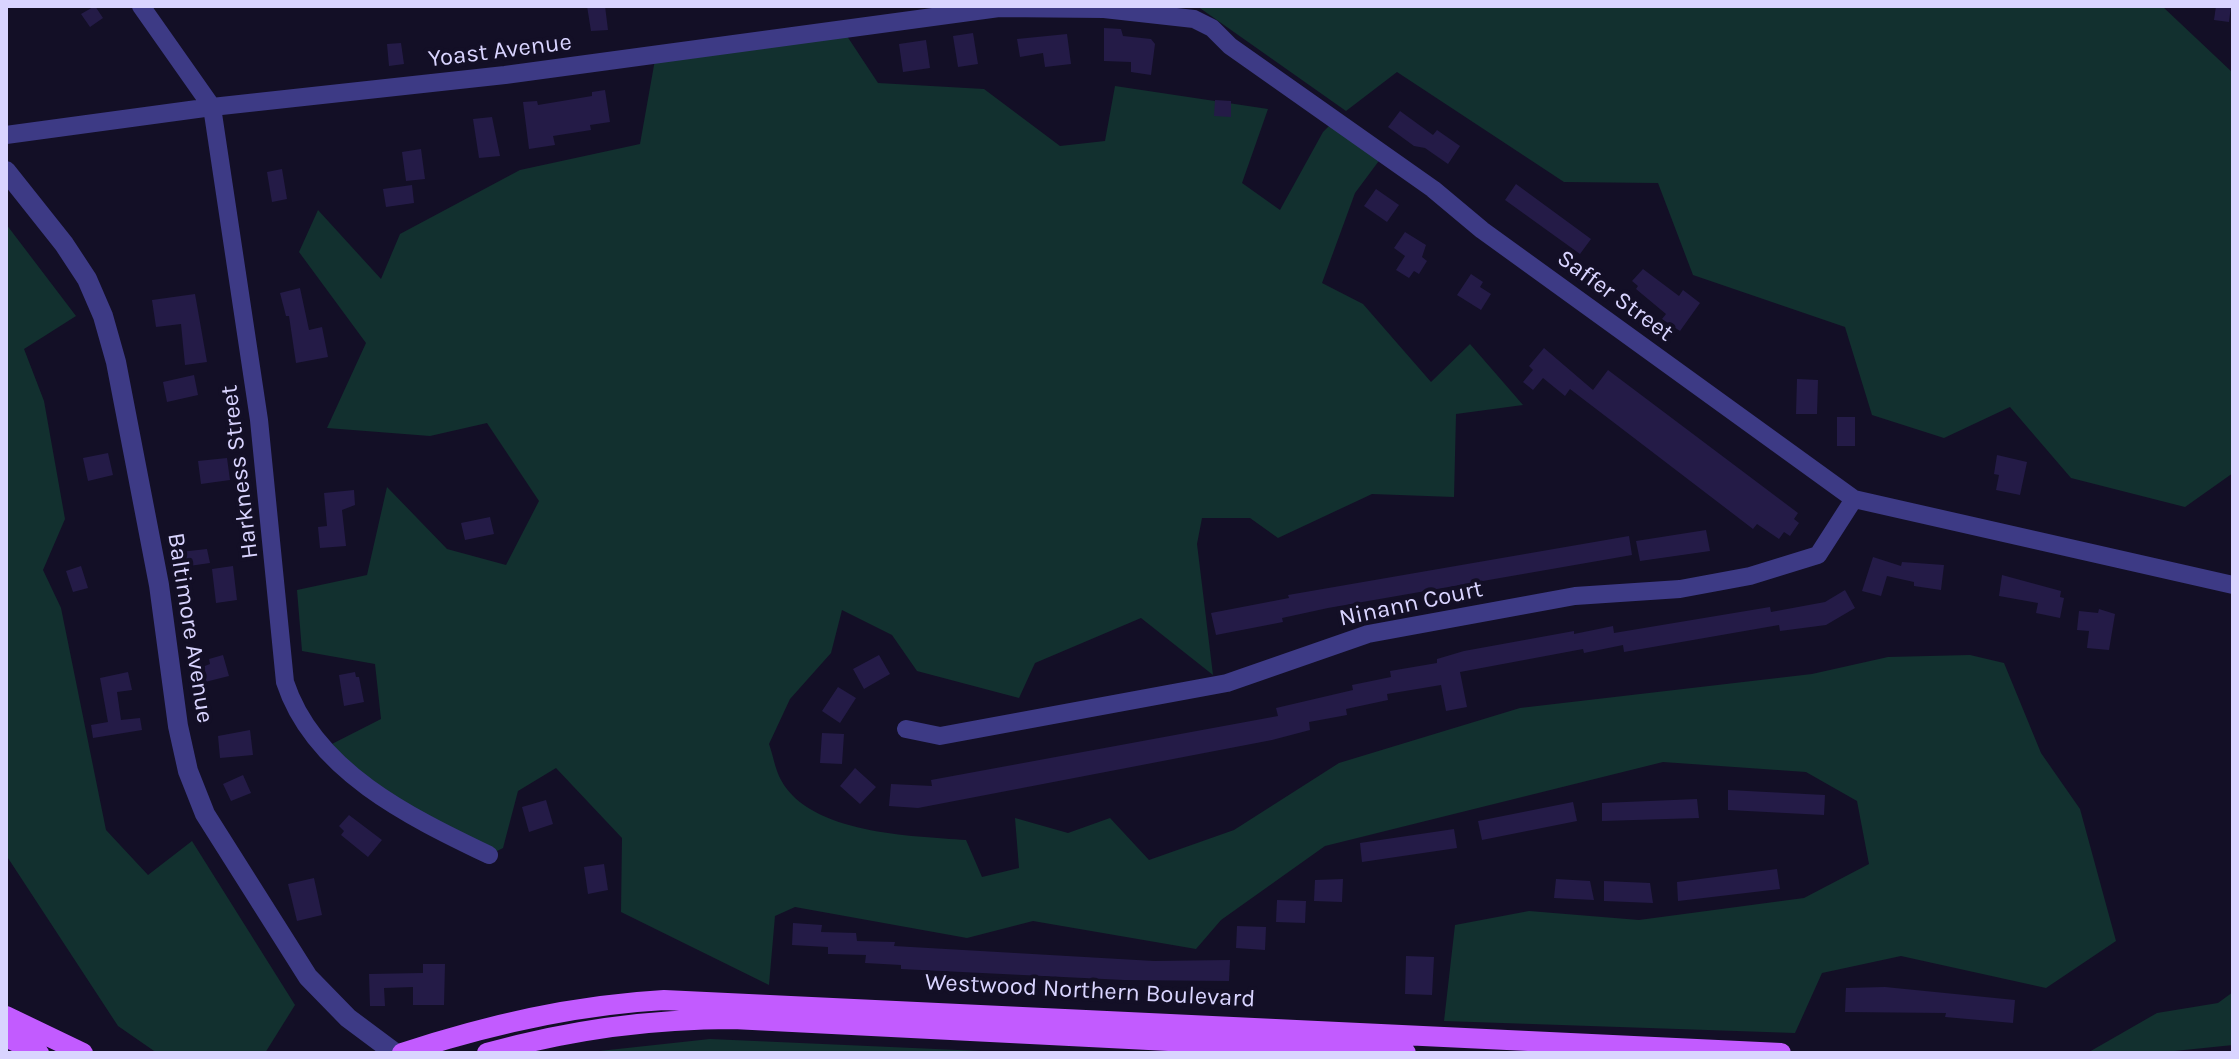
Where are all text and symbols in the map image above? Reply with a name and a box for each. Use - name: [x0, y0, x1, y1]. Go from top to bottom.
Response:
- street label: Yoast Avenue: [427, 28, 573, 74]
- street label: Saffer Street: [1551, 244, 1679, 348]
- street label: Harkness Street: [215, 383, 265, 561]
- street label: Baltimore Avenue: [161, 531, 219, 725]
- street label: Ninann Court: [1337, 575, 1485, 633]
- street label: Westwood Northern Boulevard: [924, 968, 1256, 1014]

